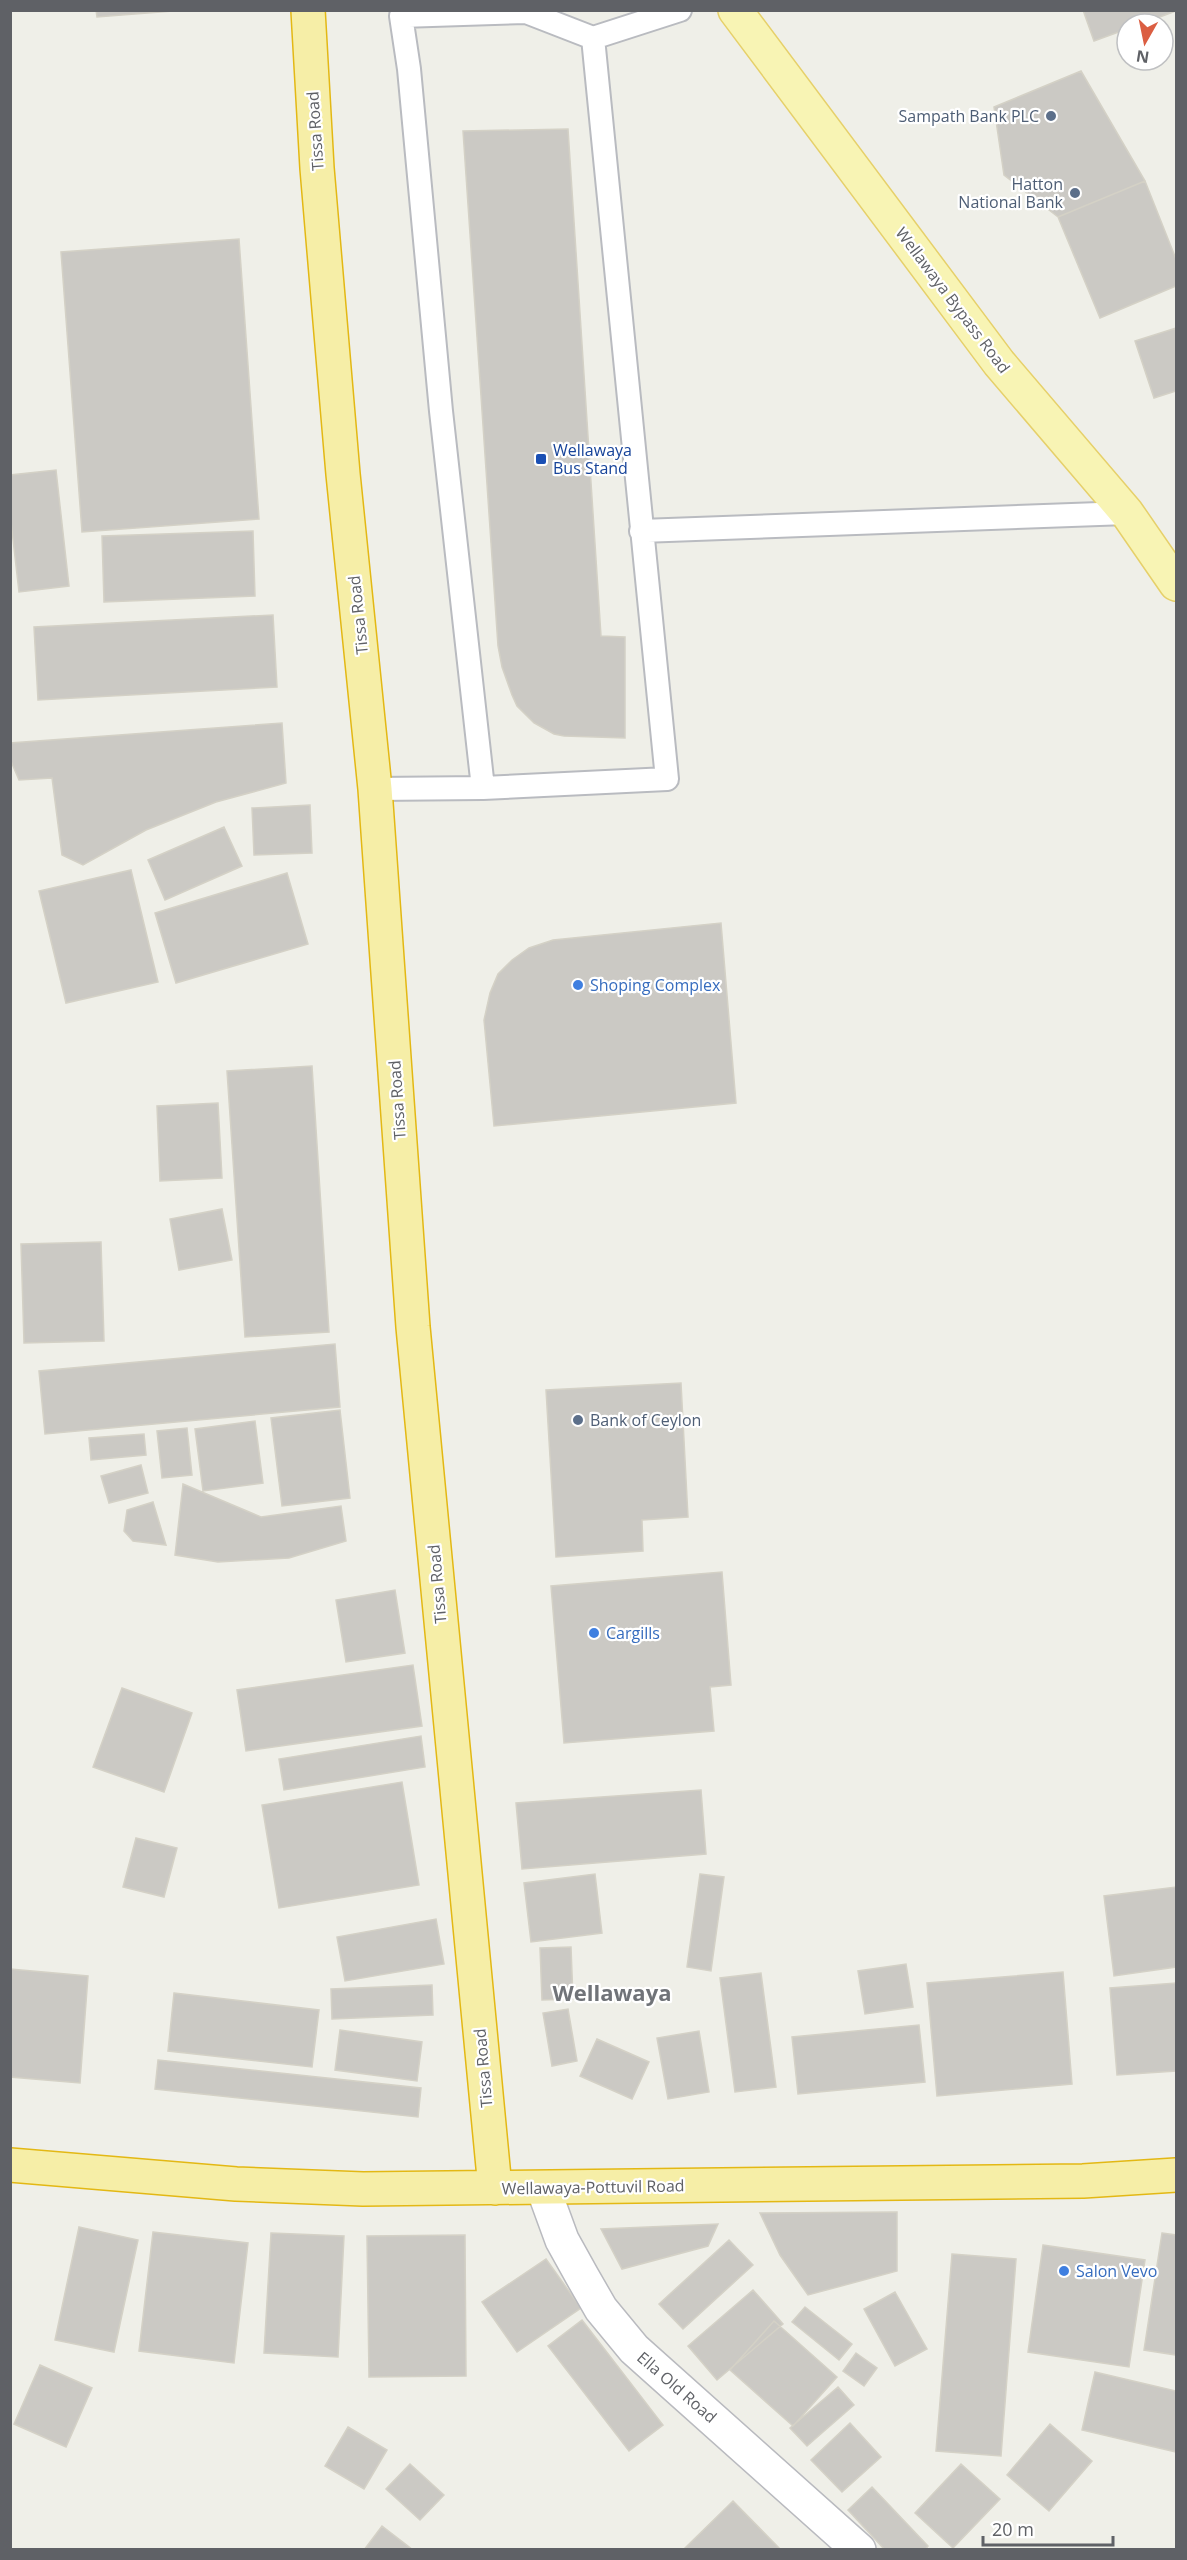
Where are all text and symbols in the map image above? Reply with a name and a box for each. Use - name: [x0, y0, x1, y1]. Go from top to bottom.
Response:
- north arrow: [1115, 12, 1175, 72]
- text: N: [1135, 45, 1151, 69]
- street label: Tissa Road: [301, 91, 329, 171]
- place label: Sampath Bank PLC: [899, 105, 1039, 127]
- marker: Sampath Bank PLC: [1044, 109, 1058, 123]
- place label: Hatton National Bank: [958, 173, 1064, 213]
- marker: Hatton National Bank: [1068, 186, 1082, 200]
- street label: Wellawaya Bypass Road: [891, 222, 1015, 378]
- place label: Wellawaya Bus Stand: [553, 439, 632, 479]
- marker: Wellawaya Bus Stand: [534, 452, 548, 466]
- street label: Tissa Road: [343, 574, 373, 656]
- place label: Shoping Complex: [590, 974, 721, 996]
- marker: Shoping Complex: [571, 978, 585, 992]
- street label: Tissa Road: [383, 1060, 411, 1140]
- place label: Bank of Ceylon: [590, 1409, 701, 1431]
- marker: Bank of Ceylon: [571, 1413, 585, 1427]
- street label: Tissa Road: [423, 1544, 451, 1624]
- place label: Cargills: [606, 1622, 660, 1644]
- marker: Cargills: [587, 1626, 601, 1640]
- district label: Wellawaya: [553, 1977, 671, 2007]
- street label: Tissa Road: [469, 2028, 497, 2108]
- street label: Wellawaya-Pottuvil Road: [501, 2174, 685, 2200]
- place label: Salon Vevo: [1076, 2260, 1157, 2282]
- marker: Salon Vevo: [1057, 2264, 1071, 2278]
- street label: Ella Old Road: [633, 2346, 721, 2428]
- scale bar: [983, 2509, 1114, 2547]
- text: 20 m: [992, 2517, 1034, 2541]

